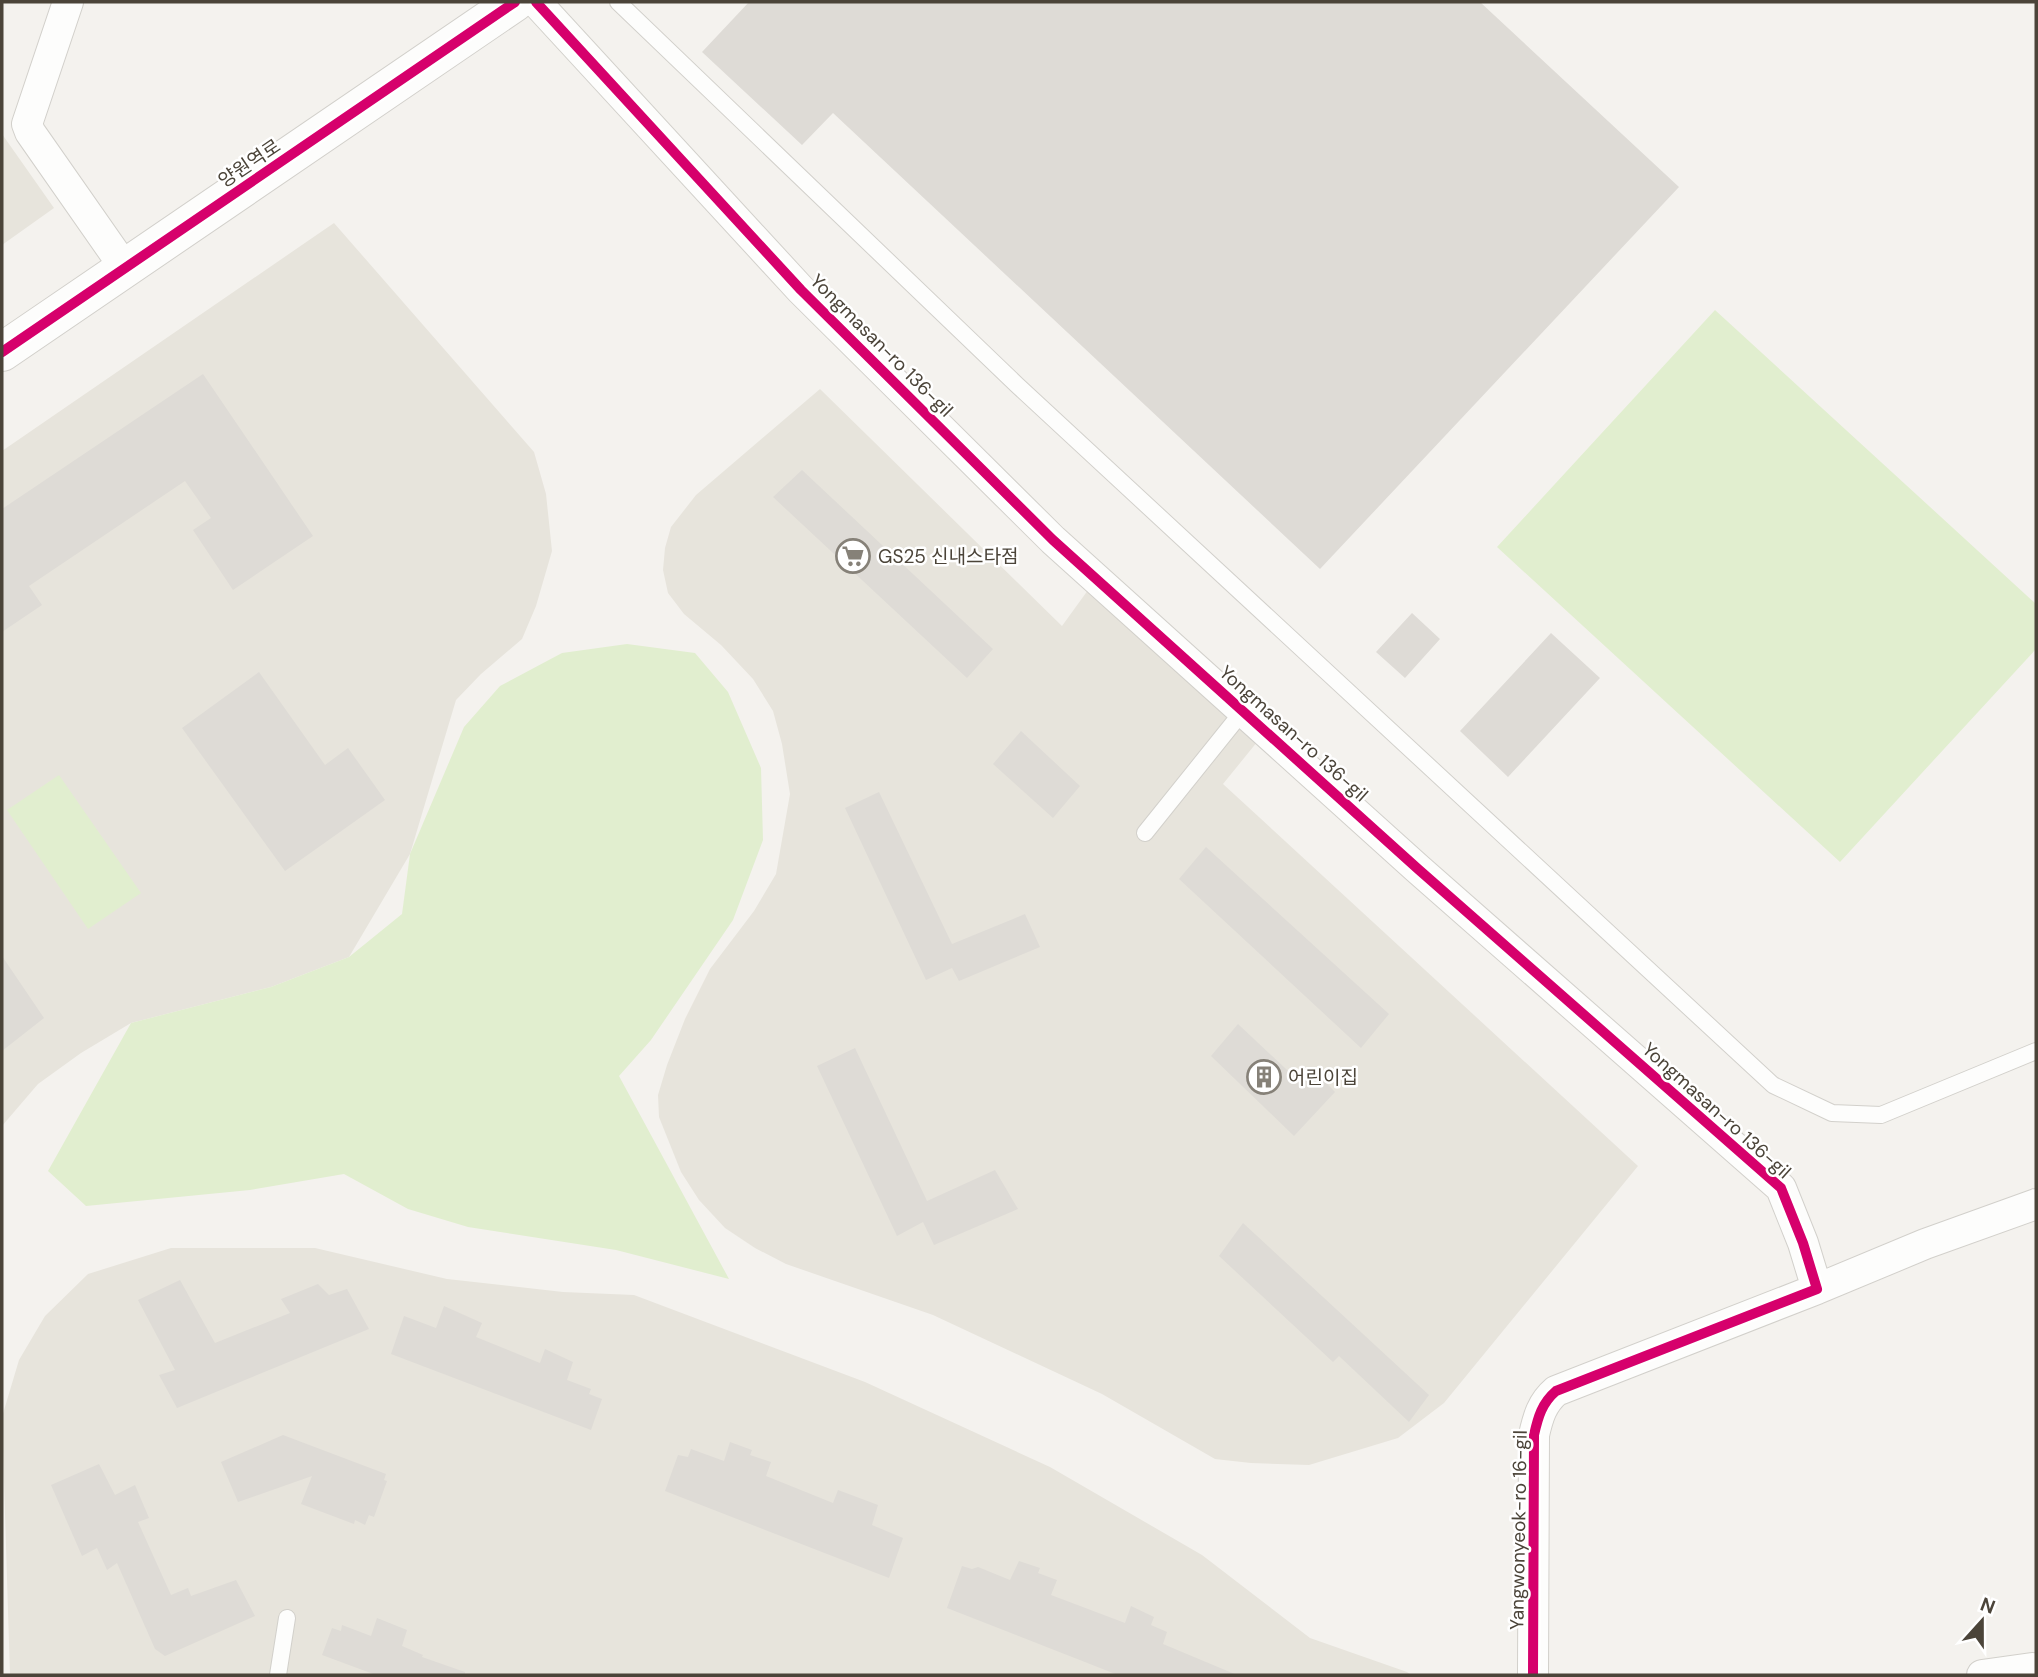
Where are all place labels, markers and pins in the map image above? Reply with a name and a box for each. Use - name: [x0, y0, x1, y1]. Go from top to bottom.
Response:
- supermarket icon: GS25 신내스타점: [834, 537, 872, 575]
- place label: GS25 신내스타점: [878, 544, 1018, 569]
- building icon: 어린이집: [1245, 1058, 1283, 1096]
- place label: 어린이집: [1288, 1065, 1358, 1090]

